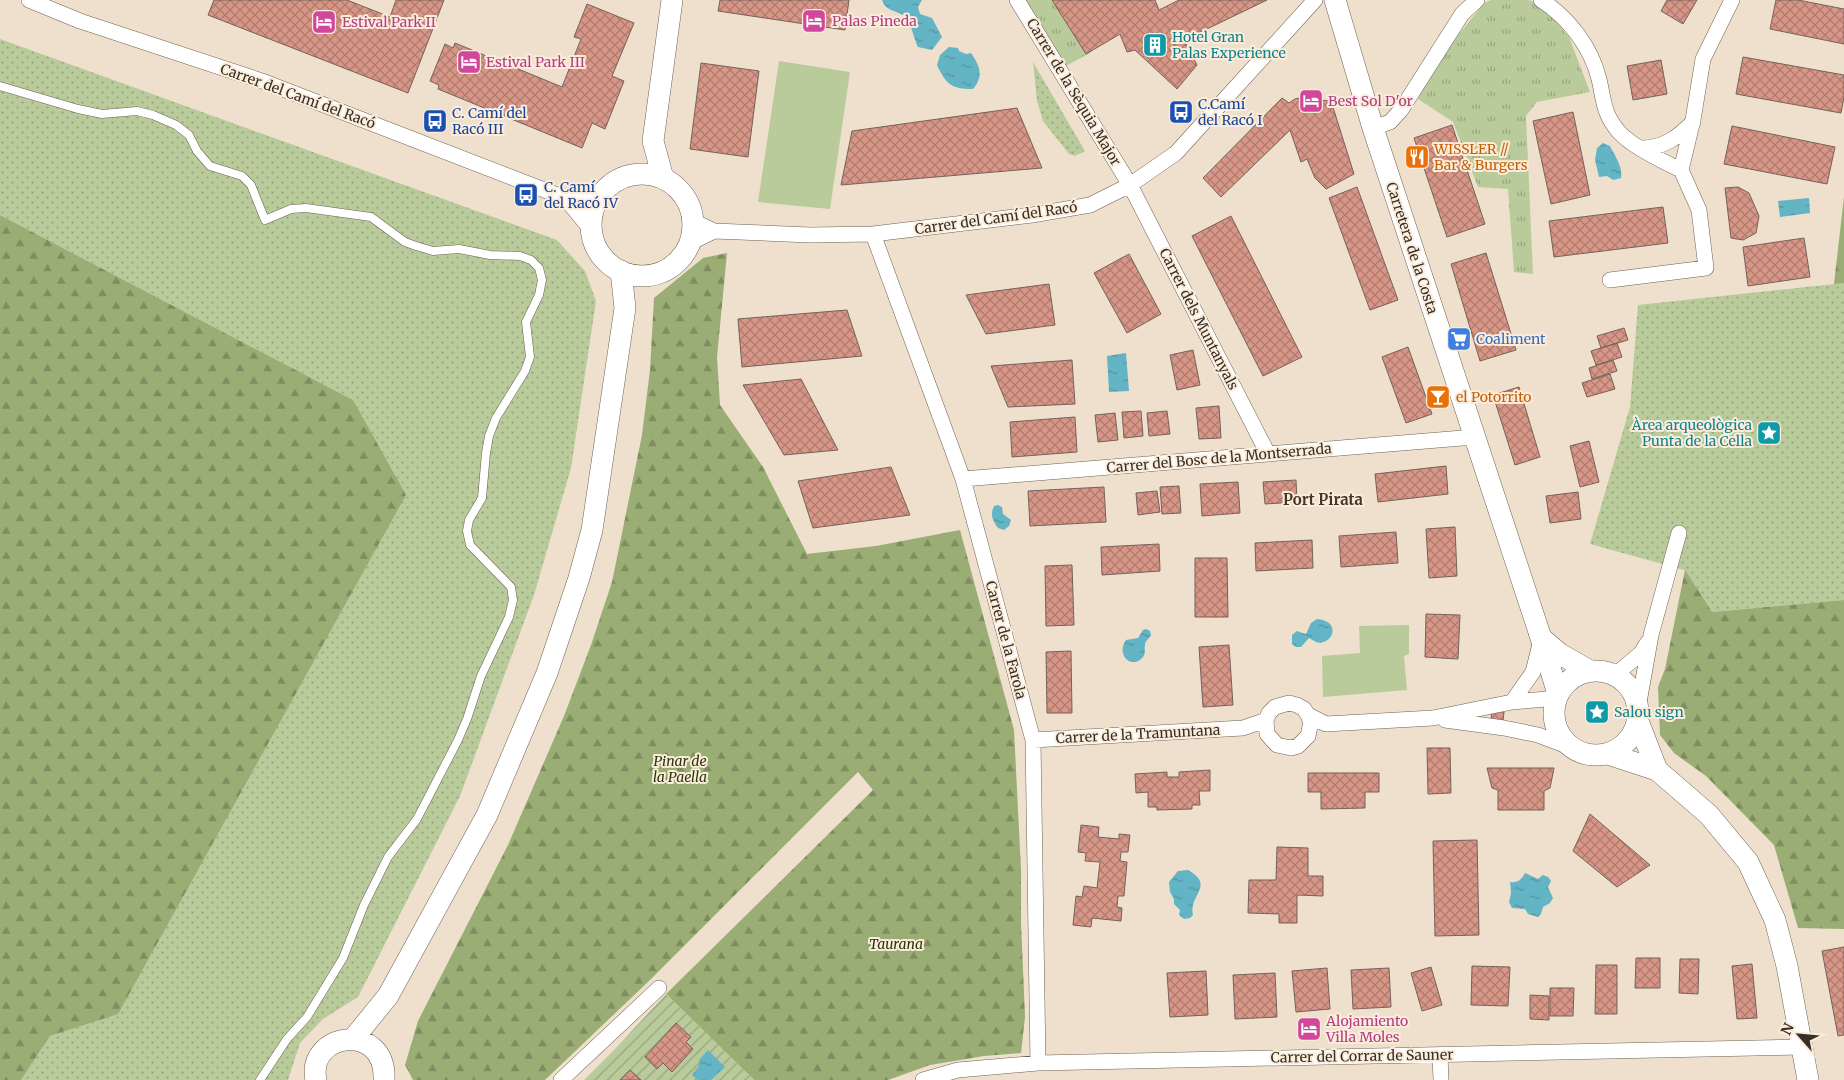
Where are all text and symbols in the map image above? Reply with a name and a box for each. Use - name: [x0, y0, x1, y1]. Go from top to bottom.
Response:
- hotel icon: Palas Pineda: [801, 8, 827, 34]
- hotel icon: Estival Park II: [311, 9, 337, 35]
- place label: Palas Pineda: [832, 12, 917, 30]
- place label: Estival Park II: [342, 13, 436, 31]
- street label: Carrer de la Sèquia Major: [1023, 15, 1125, 169]
- place label: Hotel Gran Palas Experience: [1172, 28, 1286, 62]
- building icon: Hotel Gran Palas Experience: [1142, 32, 1168, 58]
- hotel icon: Estival Park III: [456, 49, 482, 75]
- place label: Estival Park III: [486, 53, 585, 71]
- street label: Carrer del Camí del Racó: [218, 60, 378, 132]
- hotel icon: Best Sol D'or: [1298, 88, 1324, 114]
- place label: Best Sol D'or: [1328, 92, 1413, 110]
- place label: C.Camí del Racó I: [1198, 95, 1262, 129]
- bus stop icon: C.Camí del Racó I: [1168, 99, 1194, 125]
- place label: C. Camí del Racó III: [452, 104, 527, 138]
- bus stop icon: C. Camí del Racó III: [422, 108, 448, 134]
- place label: WISSLER // Bar & Burgers: [1433, 140, 1528, 174]
- restaurant icon: WISSLER // Bar & Burgers: [1404, 144, 1430, 170]
- place label: C. Camí del Racó IV: [544, 178, 619, 212]
- street label: Carretera de la Costa: [1382, 180, 1442, 317]
- bus stop icon: C. Camí del Racó IV: [513, 182, 539, 208]
- street label: Carrer del Camí del Racó: [914, 198, 1078, 238]
- street label: Carrer dels Muntanyals: [1155, 245, 1243, 393]
- supermarket icon: Coaliment: [1446, 326, 1472, 352]
- place label: Coaliment: [1476, 330, 1546, 348]
- bar icon: el Potorrito: [1425, 384, 1451, 410]
- place label: el Potorrito: [1456, 388, 1532, 406]
- place label: Àrea arqueològica Punta de la Cella: [1631, 416, 1752, 450]
- place icon: Àrea arqueològica Punta de la Cella: [1756, 420, 1782, 446]
- street label: Carrer del Bosc de la Montserrada: [1106, 439, 1333, 477]
- district label: Port Pirata: [1283, 490, 1364, 509]
- street label: Carrer de la Farola: [982, 579, 1031, 702]
- place icon: Salou sign: [1584, 699, 1610, 725]
- place label: Salou sign: [1614, 703, 1684, 721]
- street label: Carrer de la Tramuntana: [1055, 721, 1221, 747]
- park label: Pinar de la Paella: [653, 752, 707, 786]
- park label: Taurana: [869, 935, 923, 953]
- north arrow: [1774, 1010, 1824, 1060]
- place label: Alojamiento Villa Moles: [1325, 1012, 1408, 1046]
- hotel icon: Alojamiento Villa Moles: [1296, 1016, 1322, 1042]
- text: N: [1777, 1020, 1798, 1038]
- street label: Carrer del Corrar de Sauner: [1270, 1045, 1454, 1067]

